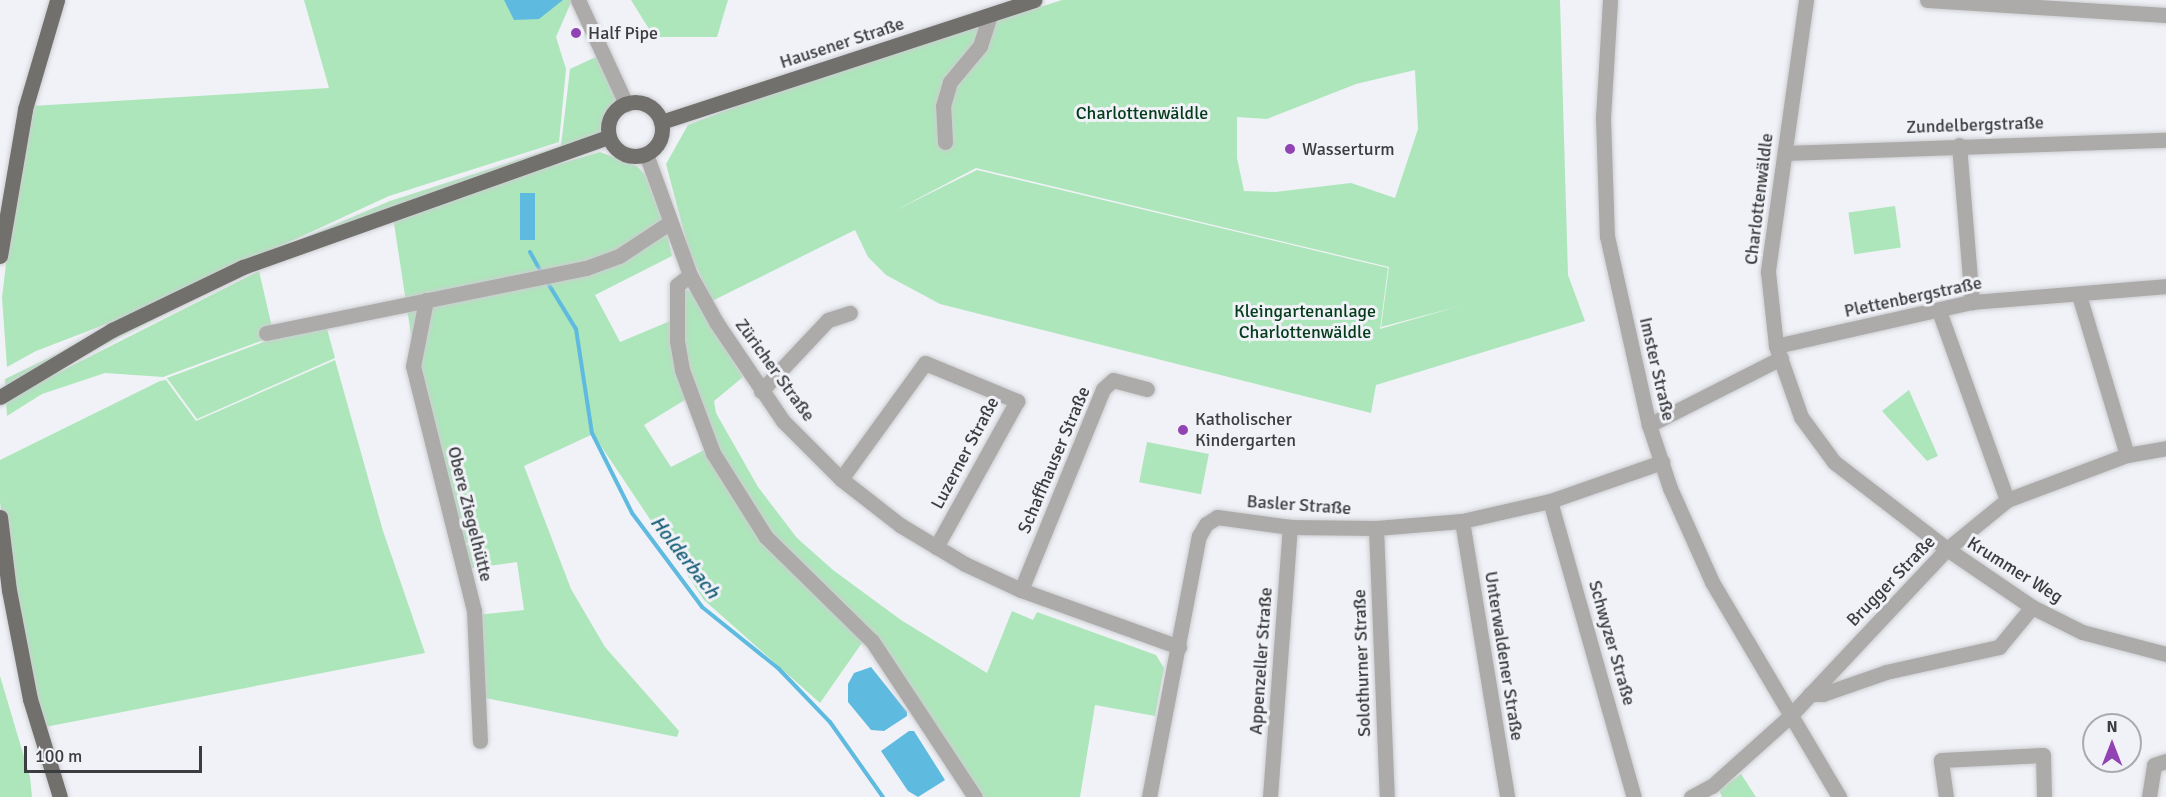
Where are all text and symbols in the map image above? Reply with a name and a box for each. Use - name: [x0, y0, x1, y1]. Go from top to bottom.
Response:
- street label: Hausener Straße: [777, 13, 907, 73]
- place label: Half Pipe: [588, 22, 658, 44]
- marker: Half Pipe: [569, 26, 583, 40]
- park label: Charlottenwäldle: [1076, 102, 1208, 124]
- street label: Zundelbergstraße: [1906, 112, 2044, 138]
- street label: Charlottenwäldle: [1740, 132, 1778, 266]
- place label: Wasserturm: [1302, 138, 1395, 160]
- marker: Wasserturm: [1283, 142, 1297, 156]
- street label: Plettenbergstraße: [1842, 272, 1984, 322]
- park label: Kleingartenanlage Charlottenwäldle: [1234, 301, 1376, 344]
- street label: Züricher Straße: [731, 315, 819, 425]
- street label: Imster Straße: [1635, 315, 1679, 423]
- street label: Schaffhauser Straße: [1013, 383, 1095, 537]
- street label: Luzerner Straße: [926, 393, 1004, 513]
- place label: Katholischer Kindergarten: [1195, 409, 1296, 452]
- marker: Katholischer Kindergarten: [1176, 423, 1190, 437]
- street label: Obere Ziegelhütte: [443, 444, 497, 584]
- street label: Basler Straße: [1246, 491, 1352, 519]
- water label: Holderbach: [645, 511, 725, 603]
- street label: Brugger Straße: [1842, 531, 1940, 631]
- street label: Krummer Weg: [1963, 532, 2067, 608]
- street label: Unterwaldener Straße: [1480, 570, 1528, 742]
- street label: Schwyzer Straße: [1584, 578, 1640, 708]
- street label: Appenzeller Straße: [1245, 587, 1277, 735]
- street label: Solothurner Straße: [1349, 589, 1375, 737]
- north arrow: [2082, 713, 2142, 773]
- text: N: [2106, 717, 2118, 737]
- scale bar: [27, 734, 206, 772]
- text: 100 m: [35, 745, 82, 767]

